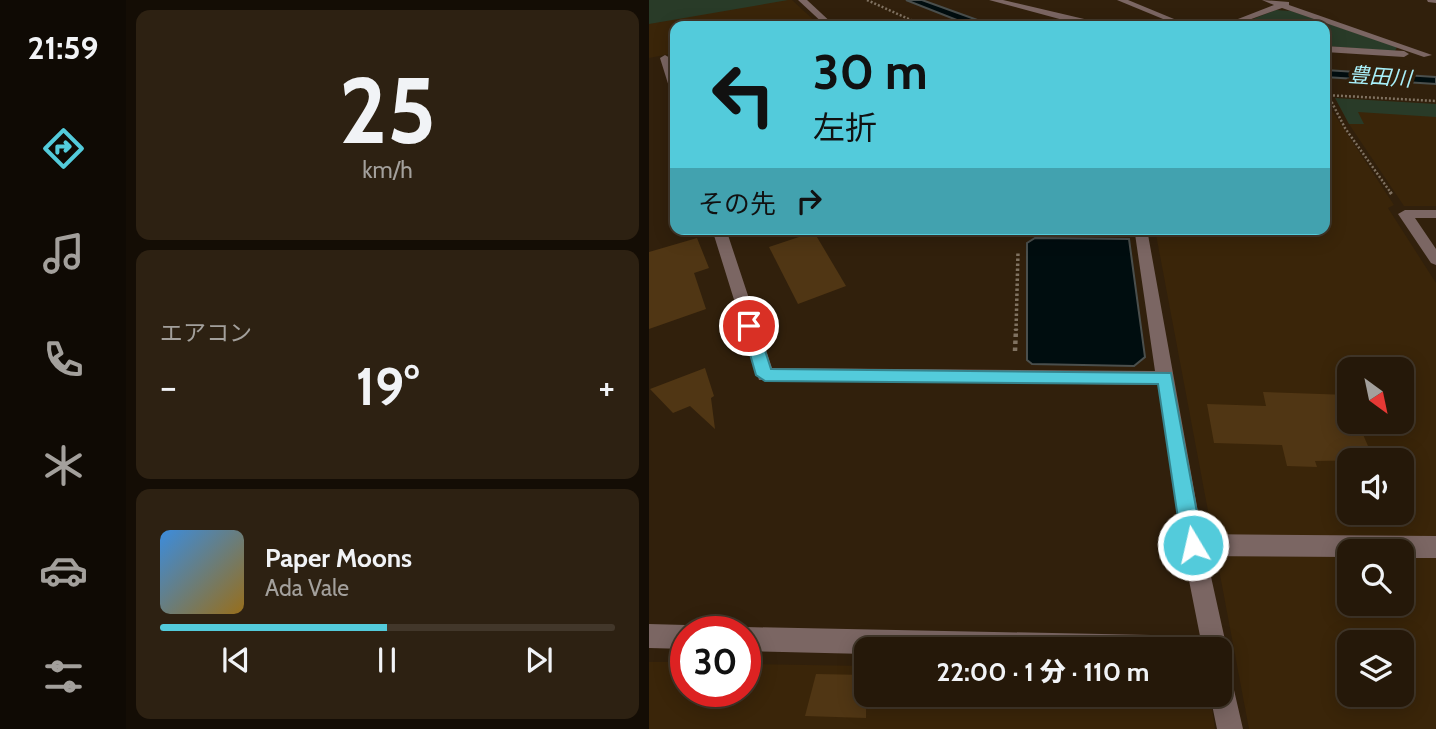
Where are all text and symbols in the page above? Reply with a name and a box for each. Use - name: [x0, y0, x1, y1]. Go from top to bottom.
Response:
- text: 21:59: [27, 28, 99, 67]
- text: 30 m: [813, 42, 928, 101]
- icon: left: [698, 49, 789, 140]
- text: 25: [339, 55, 436, 166]
- water label: 豊田川: [1348, 62, 1414, 91]
- text: 左折: [813, 108, 877, 147]
- icon: directions: [39, 124, 88, 173]
- text: km/h: [362, 156, 413, 184]
- icon: right: [790, 182, 828, 220]
- text: その先: [698, 188, 776, 220]
- icon: music: [39, 229, 88, 278]
- pin: [719, 296, 779, 356]
- icon: arrive: [730, 307, 768, 345]
- text: エアコン: [160, 319, 252, 347]
- icon: phone: [39, 335, 88, 384]
- text: 19°: [356, 355, 419, 418]
- north arrow: [1337, 357, 1414, 434]
- map controls: [1337, 357, 1414, 707]
- text: −: [160, 363, 177, 410]
- text: +: [598, 363, 615, 410]
- icon: climate: [39, 441, 88, 490]
- button: sound: [1337, 448, 1414, 525]
- position arrow: [1156, 508, 1230, 582]
- button: search: [1337, 539, 1414, 616]
- text: Paper Moons: [265, 542, 412, 574]
- icon: car: [39, 546, 88, 595]
- text: Ada Vale: [265, 574, 349, 602]
- speed limit sign: 30: [670, 616, 761, 707]
- button: layers: [1337, 630, 1414, 707]
- icon: previous: [217, 641, 255, 679]
- icon: pause: [368, 641, 406, 679]
- icon: next: [520, 641, 558, 679]
- icon: filters: [39, 652, 88, 701]
- text: 22:00 · 1 分 · 110 m: [937, 656, 1149, 688]

